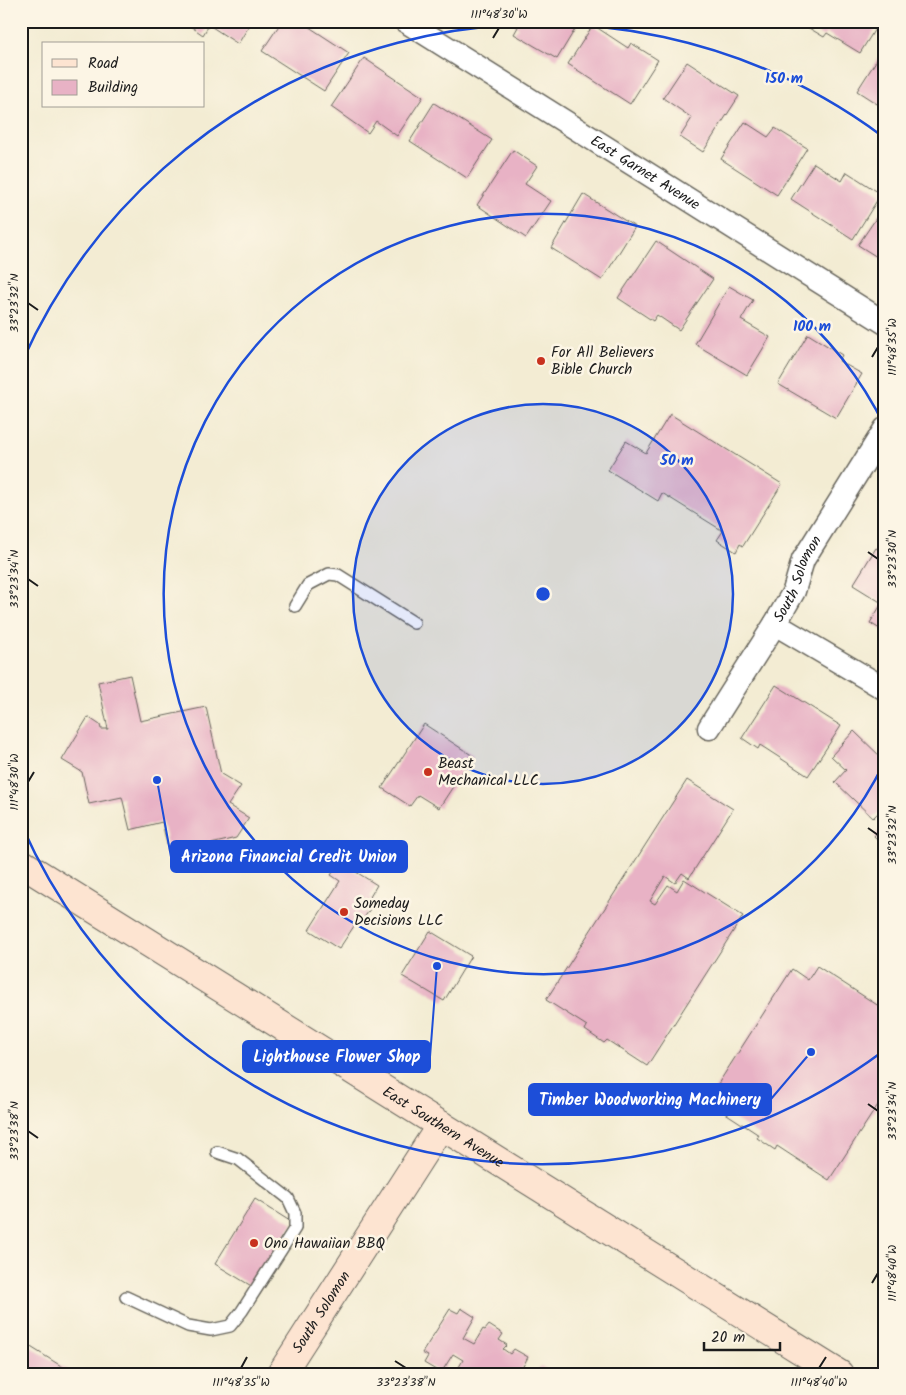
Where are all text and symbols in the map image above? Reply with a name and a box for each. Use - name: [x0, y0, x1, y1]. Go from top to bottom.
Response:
- text: 111°48'30"W: [470, 5, 528, 24]
- legend: [42, 42, 205, 108]
- text: Road: [88, 52, 119, 76]
- text: 150 m: [765, 67, 803, 91]
- text: Building: [88, 76, 138, 100]
- street label: East Garnet Avenue: [585, 129, 705, 217]
- text: 33°23'32"N: [5, 273, 24, 333]
- text: 100 m: [793, 315, 831, 339]
- text: 111°48'35"W: [883, 318, 902, 376]
- place label: For All Believers Bible Church: [551, 341, 654, 382]
- marker: For All Believers Bible Church: [535, 355, 547, 367]
- text: 50 m: [659, 449, 694, 473]
- text: 33°23'30"N: [883, 530, 902, 588]
- street label: South Solomon: [767, 531, 829, 627]
- text: 33°23'34"N: [5, 550, 24, 608]
- centre of rings: [534, 585, 552, 603]
- place label: Beast Mechanical LLC: [438, 752, 539, 793]
- text: 111°48'30"W: [5, 753, 24, 811]
- marker: Beast Mechanical LLC: [422, 766, 434, 778]
- text: 33°23'32"N: [883, 805, 902, 865]
- callout: Arizona Financial Credit Union: [171, 841, 407, 872]
- text: Arizona Financial Credit Union: [181, 845, 397, 870]
- place label: Someday Decisions LLC: [354, 892, 443, 933]
- marker: Someday Decisions LLC: [338, 906, 350, 918]
- callout: Lighthouse Flower Shop: [243, 1041, 430, 1072]
- text: Lighthouse Flower Shop: [253, 1045, 421, 1070]
- street label: East Southern Avenue: [377, 1080, 509, 1175]
- text: 33°23'34"N: [883, 1082, 902, 1140]
- callout: Timber Woodworking Machinery: [529, 1084, 771, 1115]
- text: Timber Woodworking Machinery: [539, 1088, 762, 1113]
- text: 33°23'38"N: [5, 1101, 24, 1161]
- place label: Ono Hawaiian BBQ: [264, 1232, 386, 1256]
- marker: Ono Hawaiian BBQ: [248, 1237, 260, 1249]
- text: 111°48'40"W: [883, 1245, 902, 1301]
- street label: South Solomon: [286, 1266, 357, 1358]
- scale bar: [704, 1320, 780, 1352]
- text: 20 m: [711, 1326, 745, 1350]
- text: 111°48'35"W: [212, 1373, 270, 1392]
- text: 33°23'38"N: [376, 1373, 436, 1392]
- text: 111°48'40"W: [791, 1373, 847, 1392]

